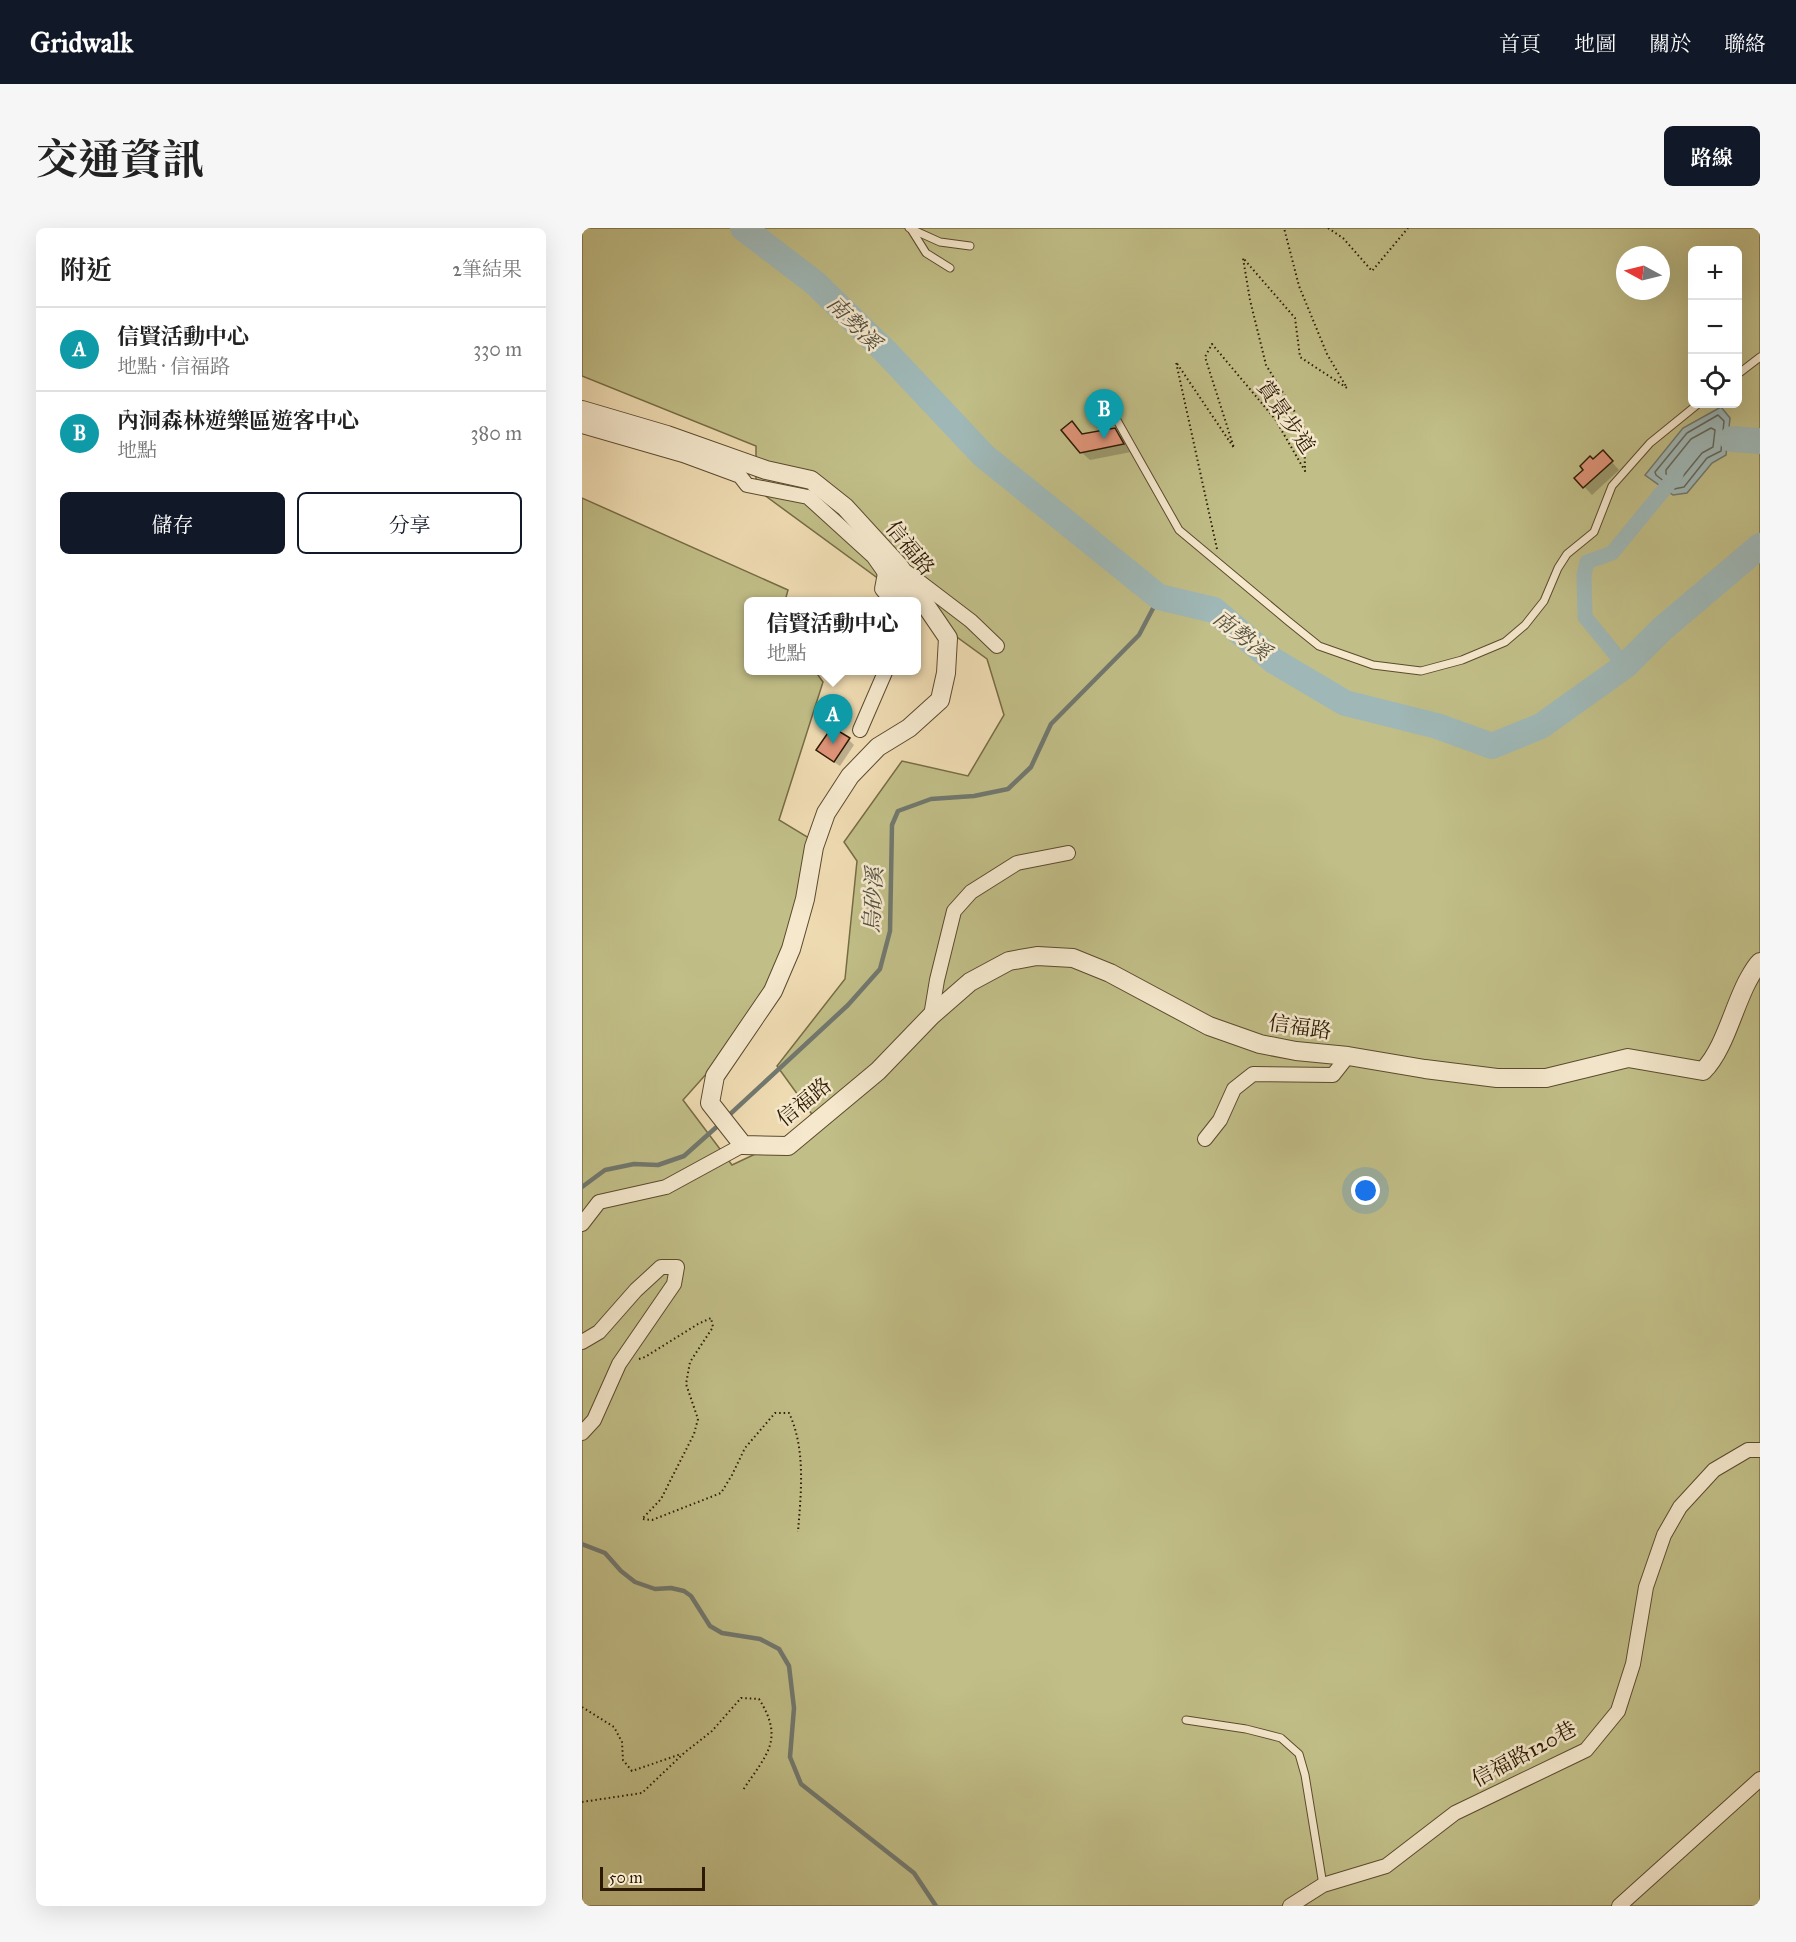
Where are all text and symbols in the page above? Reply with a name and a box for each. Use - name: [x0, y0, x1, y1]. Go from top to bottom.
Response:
- text: Gridwalk: [30, 25, 133, 60]
- text: 首頁: [1499, 31, 1541, 57]
- text: 地圖: [1574, 31, 1616, 57]
- text: 關於: [1649, 31, 1691, 57]
- text: 聯絡: [1724, 31, 1766, 57]
- button: 路線: [1664, 126, 1760, 186]
- text: 交通資訊: [36, 134, 204, 186]
- north arrow: [1616, 246, 1670, 300]
- map controls: [1688, 246, 1742, 408]
- button: +: [1688, 246, 1742, 300]
- text: 附近: [60, 254, 112, 286]
- text: 2筆結果: [452, 257, 522, 281]
- water label: 南勢溪: [821, 290, 888, 358]
- button: −: [1688, 300, 1742, 354]
- text: 信賢活動中心: [117, 323, 249, 350]
- text: A: [73, 337, 86, 361]
- text: 330 m: [473, 337, 522, 361]
- text: 地點 · 信福路: [117, 354, 230, 378]
- button: locate: [1688, 354, 1742, 408]
- street label: 賞景步道: [1251, 375, 1321, 459]
- pin: B: [1084, 390, 1124, 439]
- text: 內洞森林遊樂區遊客中心: [117, 407, 359, 434]
- text: B: [73, 421, 86, 445]
- text: 380 m: [471, 421, 522, 445]
- text: 地點: [117, 438, 157, 462]
- button: 儲存: [60, 492, 285, 554]
- button: 分享: [297, 492, 522, 554]
- street label: 信福路: [880, 515, 940, 581]
- popup: [744, 597, 921, 675]
- water label: 南勢溪: [1208, 604, 1278, 667]
- text: 信賢活動中心: [766, 610, 899, 637]
- text: 地點: [766, 641, 806, 665]
- pin: A: [814, 694, 852, 744]
- water label: 烏砂溪: [858, 864, 888, 934]
- street label: 信福路: [1267, 1010, 1333, 1044]
- street label: 信福路: [771, 1072, 837, 1132]
- your location: [1351, 1176, 1380, 1205]
- street label: 信福路120巷: [1467, 1716, 1581, 1792]
- scale bar: [600, 1864, 705, 1892]
- text: 50 m: [609, 1868, 643, 1887]

